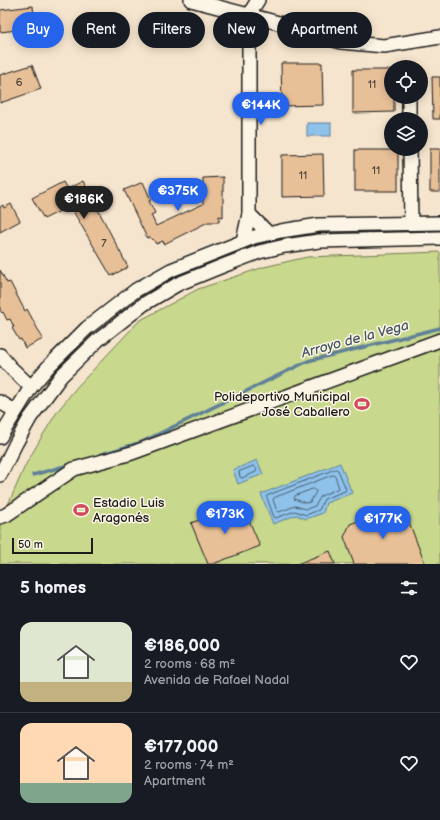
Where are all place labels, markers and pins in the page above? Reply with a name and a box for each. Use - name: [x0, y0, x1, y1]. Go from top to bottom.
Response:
- pin: €144K: [233, 92, 289, 126]
- pin: €375K: [150, 178, 206, 212]
- pin: €186K: [56, 186, 112, 220]
- place label: Polideportivo Municipal José Caballero: [214, 389, 350, 420]
- sports icon: Polideportivo Municipal José Caballero: [353, 395, 371, 413]
- place label: Estadio Luis Aragonés: [93, 495, 165, 526]
- sports icon: Estadio Luis Aragonés: [72, 501, 90, 519]
- pin: €173K: [197, 501, 253, 535]
- pin: €177K: [355, 506, 411, 540]

